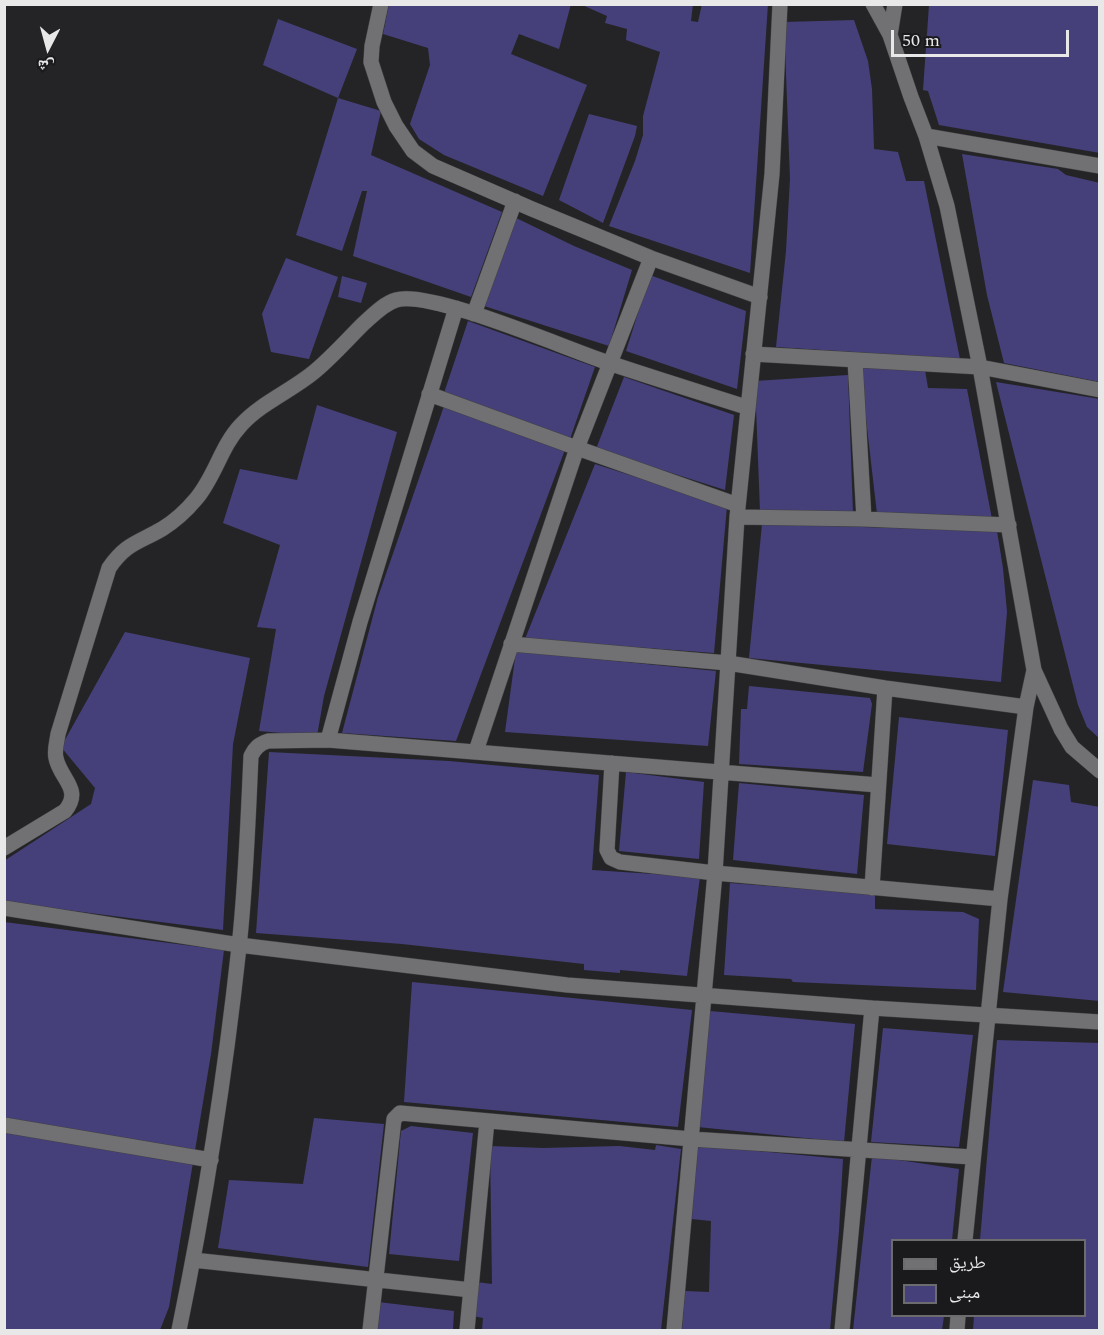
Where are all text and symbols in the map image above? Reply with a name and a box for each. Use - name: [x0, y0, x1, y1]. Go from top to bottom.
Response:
- north arrow: [18, 18, 78, 78]
- scale bar: [894, 18, 1072, 56]
- text: 50 m: [902, 27, 940, 54]
- text: ش: [36, 53, 56, 79]
- legend: [891, 1239, 1086, 1317]
- text: طريق: [949, 1249, 986, 1276]
- text: مبنى: [949, 1279, 980, 1306]

